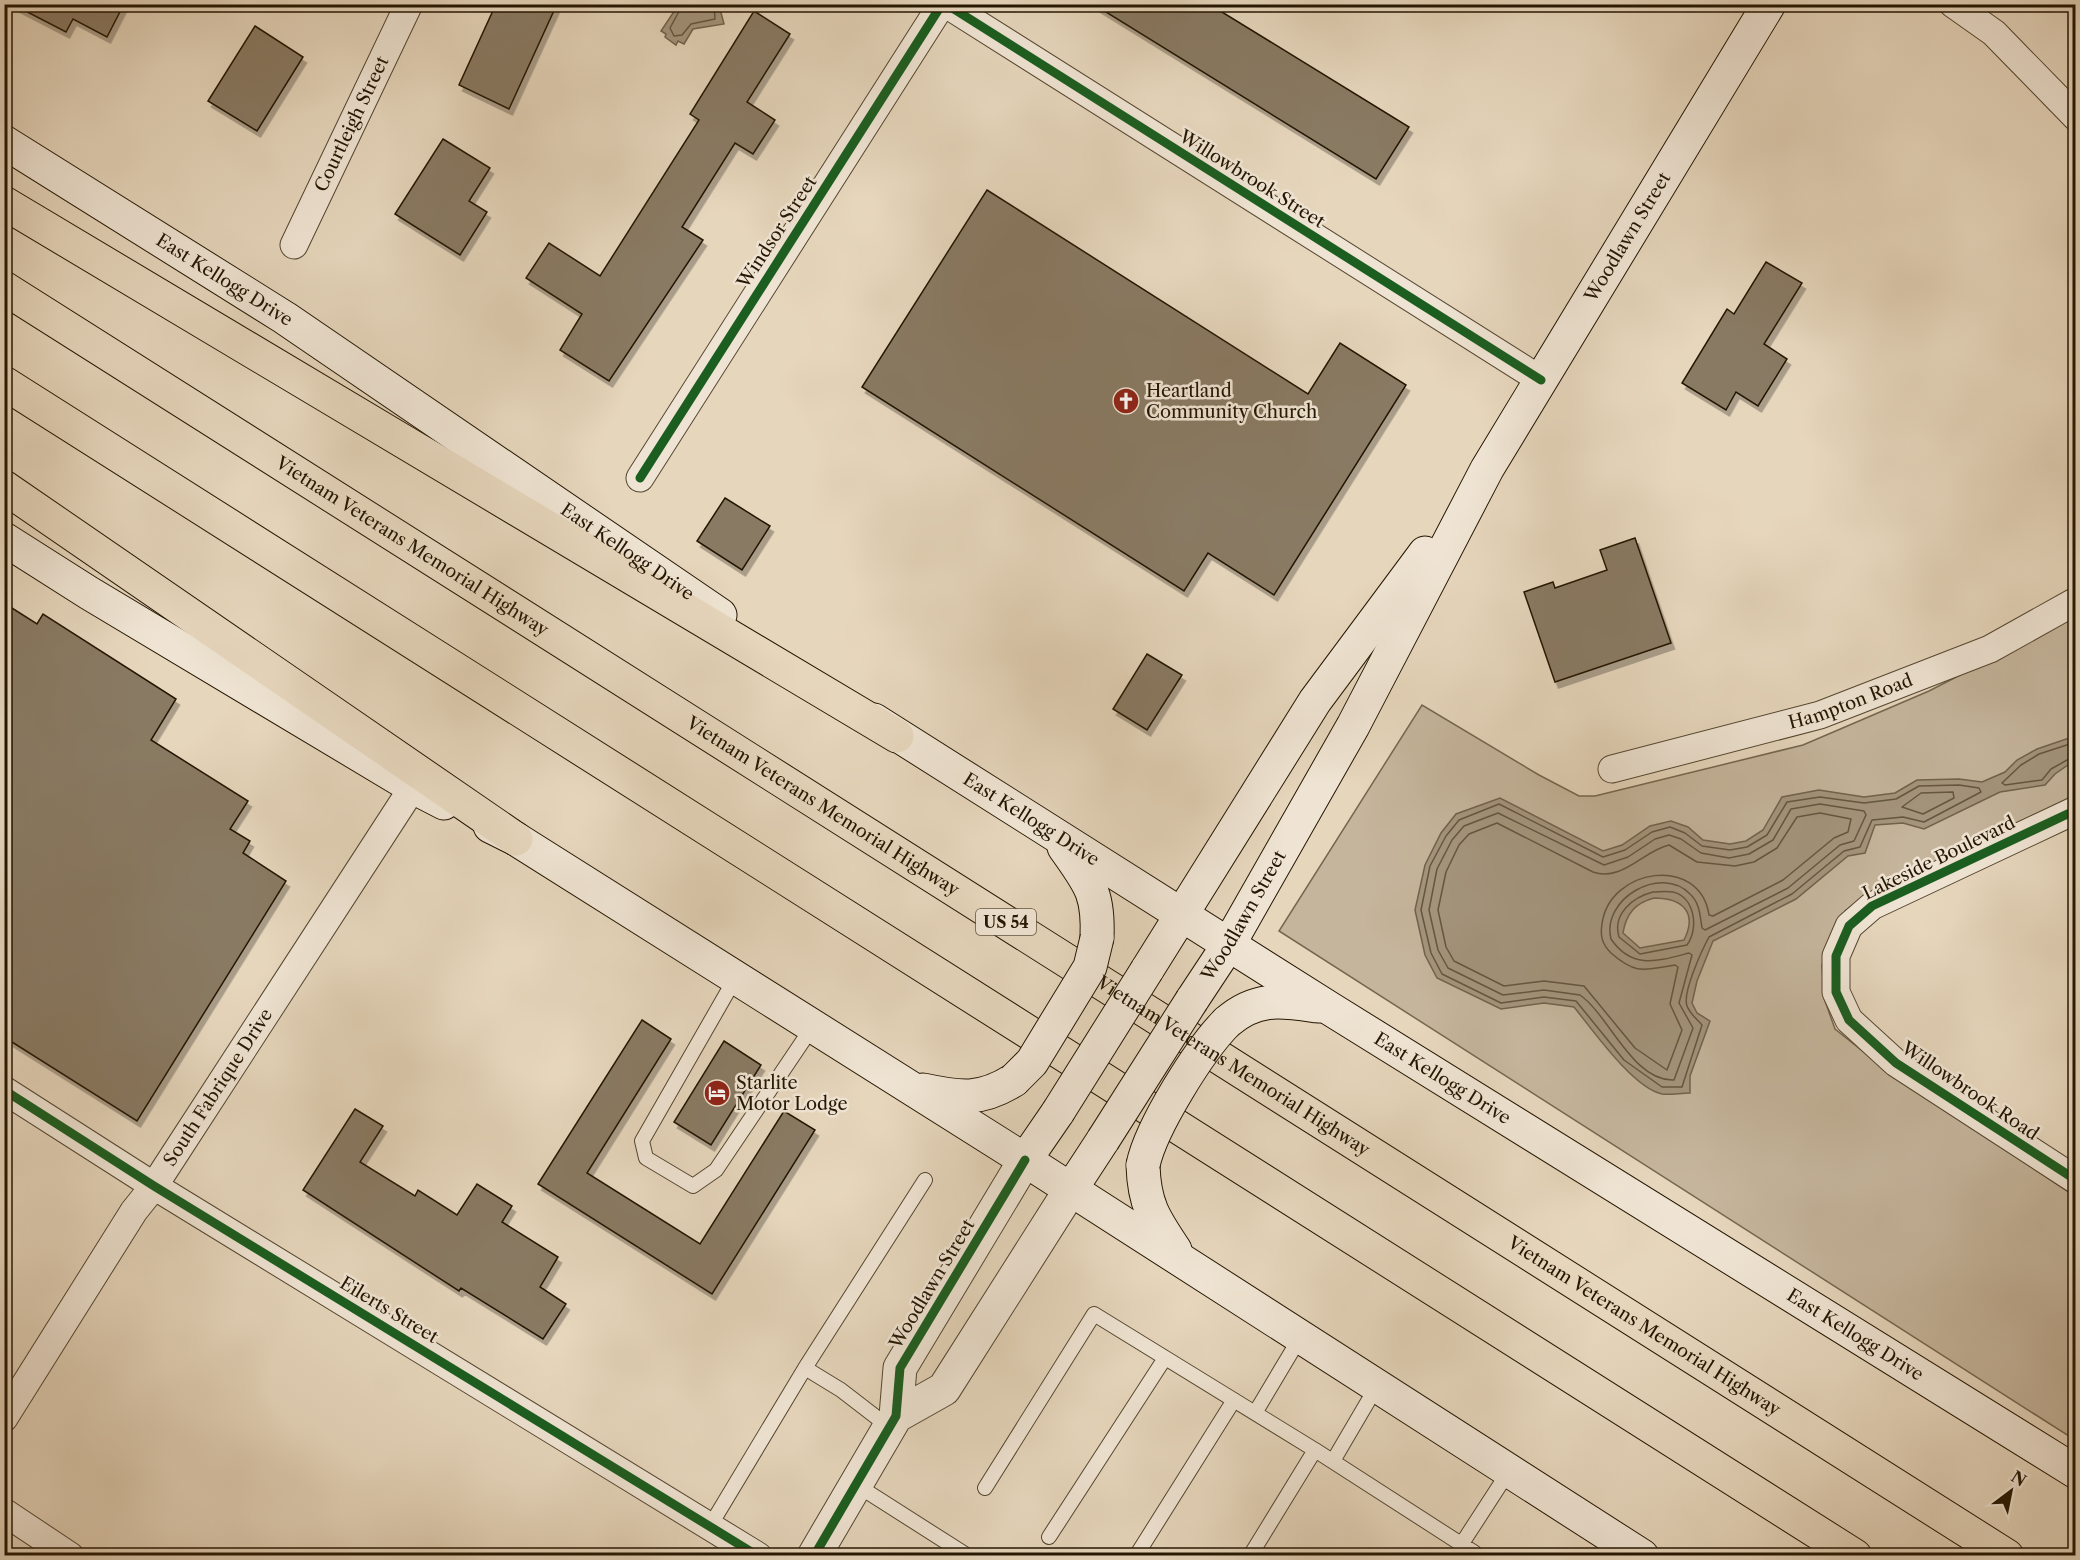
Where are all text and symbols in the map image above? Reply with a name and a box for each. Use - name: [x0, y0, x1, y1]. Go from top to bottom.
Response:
- street label: Courtleigh Street: [310, 52, 394, 195]
- street label: Willowbrook Street: [1174, 125, 1329, 233]
- street label: Woodlawn Street: [1579, 168, 1676, 307]
- street label: Windsor Street: [732, 171, 822, 293]
- street label: East Kellogg Drive: [152, 229, 297, 331]
- place label: Heartland Community Church: [1146, 380, 1317, 423]
- church icon: Heartland Community Church: [1111, 386, 1141, 416]
- street label: Vietnam Veterans Memorial Highway: [271, 451, 553, 641]
- street label: East Kellogg Drive: [556, 498, 698, 605]
- street label: Hampton Road: [1786, 669, 1916, 734]
- street label: Vietnam Veterans Memorial Highway: [681, 711, 964, 901]
- street label: East Kellogg Drive: [959, 768, 1103, 871]
- street label: Lakeside Boulevard: [1859, 811, 2019, 905]
- street label: Woodlawn Street: [1196, 846, 1291, 986]
- road number: US 54: [976, 909, 1036, 935]
- street label: Vietnam Veterans Memorial Highway: [1092, 971, 1375, 1161]
- street label: South Fabrique Drive: [159, 1004, 277, 1170]
- street label: East Kellogg Drive: [1370, 1028, 1515, 1129]
- street label: Willowbrook Road: [1896, 1036, 2043, 1145]
- place label: Starlite Motor Lodge: [736, 1072, 847, 1115]
- hotel icon: Starlite Motor Lodge: [702, 1078, 732, 1108]
- street label: Woodlawn Street: [884, 1215, 980, 1354]
- street label: Vietnam Veterans Memorial Highway: [1503, 1231, 1785, 1421]
- street label: Eilerts Street: [336, 1272, 443, 1348]
- street label: East Kellogg Drive: [1783, 1284, 1928, 1386]
- north arrow: [1981, 1461, 2041, 1521]
- text: N: [2008, 1466, 2030, 1490]

